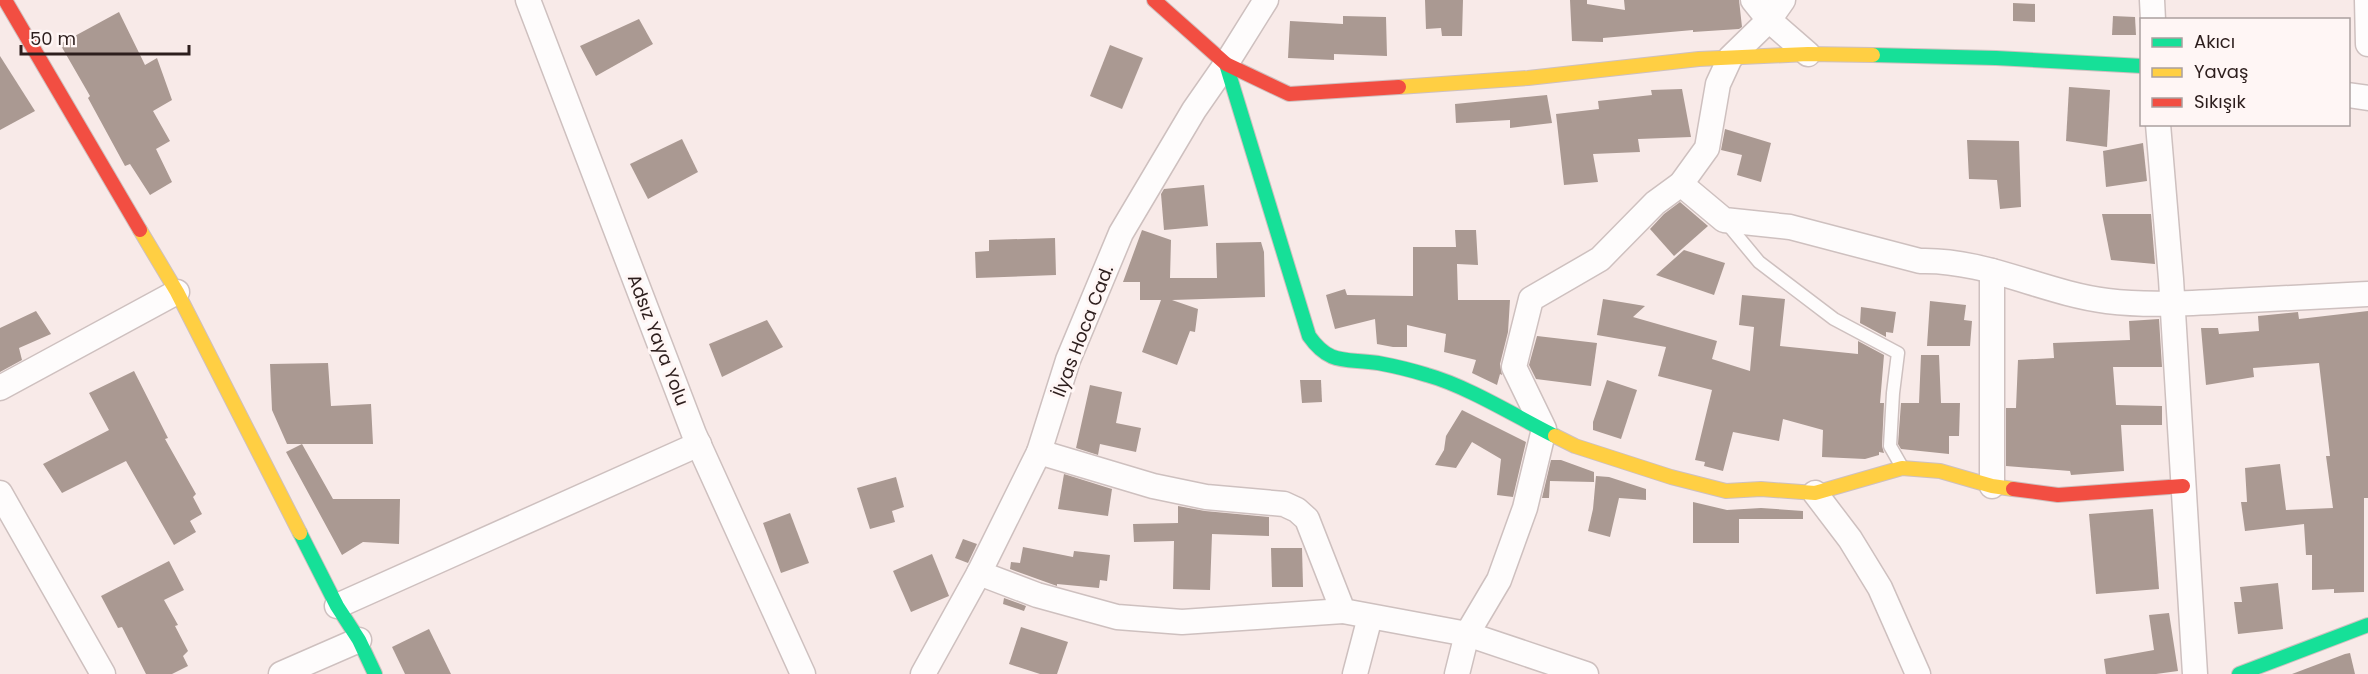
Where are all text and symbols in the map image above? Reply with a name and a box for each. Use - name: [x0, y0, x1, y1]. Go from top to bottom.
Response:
- scale bar: [21, 18, 189, 56]
- legend: [2140, 18, 2350, 126]
- text: 50 m: [30, 26, 76, 51]
- text: Akıcı: [2194, 29, 2235, 54]
- text: Yavaş: [2194, 59, 2248, 84]
- text: Sıkışık: [2194, 89, 2247, 114]
- street label: İlyas Hoca Cad.: [1046, 261, 1119, 400]
- street label: Adsız Yaya Yolu: [622, 271, 695, 409]

